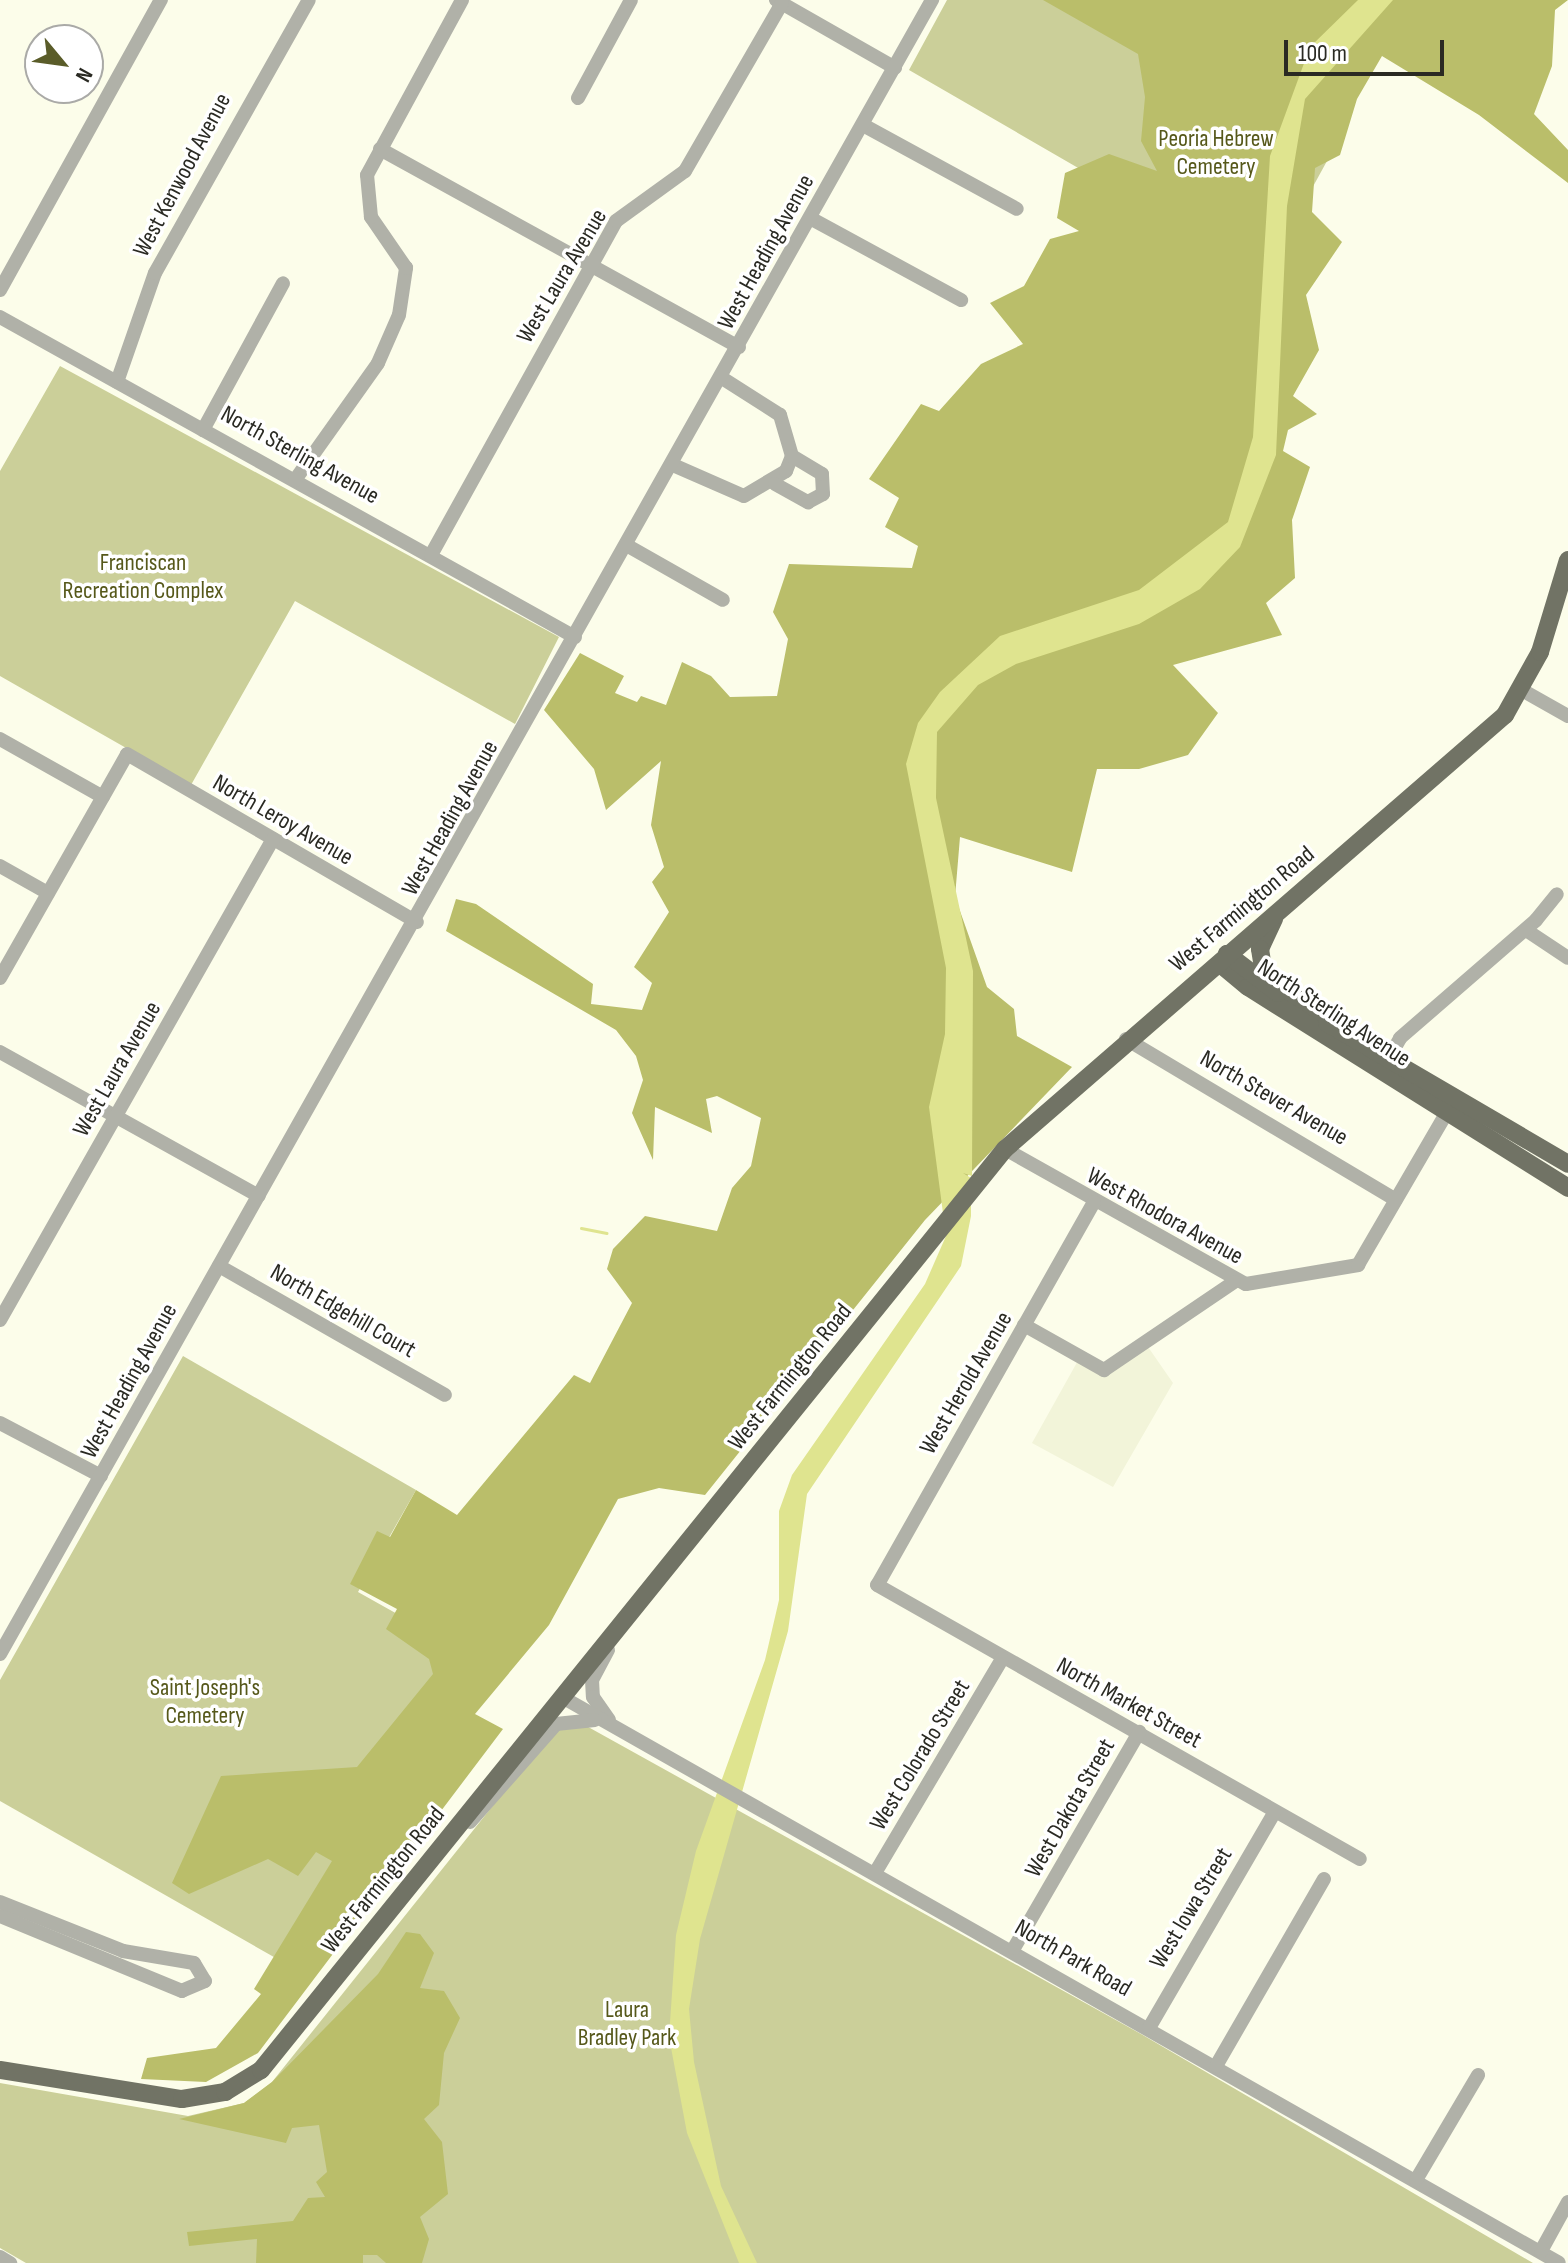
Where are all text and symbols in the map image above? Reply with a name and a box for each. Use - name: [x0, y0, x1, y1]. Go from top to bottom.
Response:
- north arrow: [24, 24, 104, 104]
- scale bar: [1288, 24, 1448, 74]
- text: 100 m: [1298, 39, 1347, 68]
- text: N: [69, 63, 98, 87]
- street label: West Kenwood Avenue: [127, 88, 237, 262]
- park label: Peoria Hebrew Cemetery: [1158, 125, 1274, 181]
- street label: West Heading Avenue: [712, 170, 820, 334]
- street label: West Laura Avenue: [511, 204, 613, 348]
- street label: North Sterling Avenue: [216, 400, 384, 510]
- park label: Franciscan Recreation Complex: [63, 549, 223, 605]
- street label: West Heading Avenue: [396, 736, 504, 900]
- street label: North Leroy Avenue: [208, 768, 358, 872]
- street label: West Farmington Road: [1164, 840, 1320, 978]
- street label: North Sterling Avenue: [1252, 953, 1416, 1073]
- street label: West Laura Avenue: [67, 996, 167, 1142]
- street label: North Stever Avenue: [1195, 1044, 1353, 1152]
- street label: West Rhodora Avenue: [1082, 1161, 1248, 1271]
- street label: North Edgehill Court: [265, 1258, 421, 1364]
- street label: West Farmington Road: [722, 1298, 858, 1456]
- street label: West Heading Avenue: [75, 1299, 183, 1463]
- street label: West Herold Avenue: [914, 1307, 1018, 1459]
- street label: North Market Street: [1051, 1651, 1207, 1755]
- park label: Saint Joseph's Cemetery: [150, 1674, 260, 1730]
- street label: West Colorado Street: [864, 1674, 976, 1836]
- street label: West Dakota Street: [1019, 1734, 1121, 1882]
- street label: West Farmington Road: [315, 1801, 451, 1959]
- street label: West Iowa Street: [1144, 1842, 1238, 1974]
- street label: North Park Road: [1010, 1913, 1136, 2003]
- park label: Laura Bradley Park: [578, 1996, 676, 2052]

